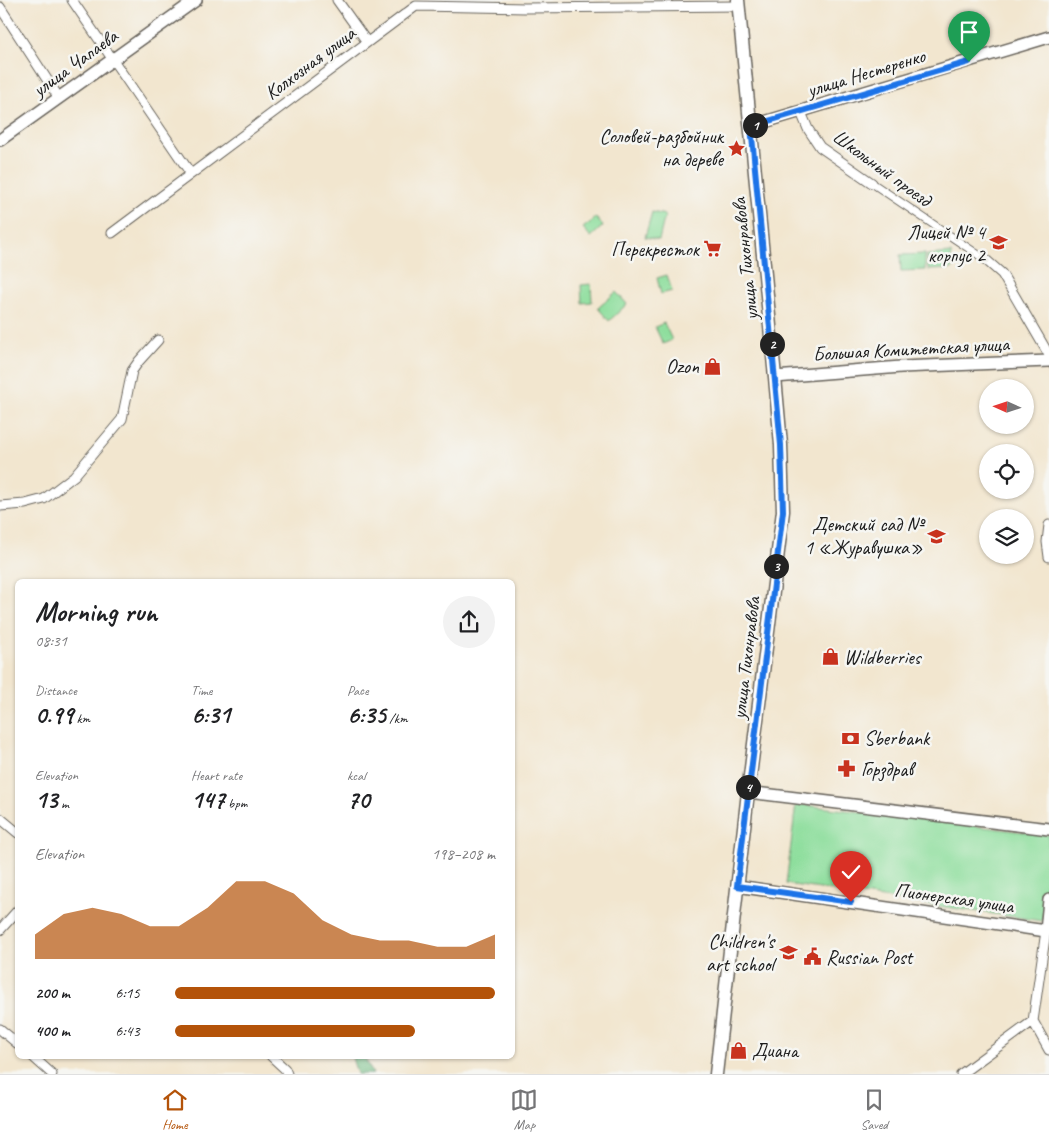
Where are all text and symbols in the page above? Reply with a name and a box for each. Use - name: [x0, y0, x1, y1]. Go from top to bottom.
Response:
- pin: [948, 11, 990, 62]
- icon: arrive: [955, 18, 983, 46]
- street label: Колхозная улица: [260, 20, 361, 105]
- street label: улица Чапаева: [27, 23, 124, 103]
- street label: улица Нестеренко: [803, 43, 929, 103]
- pin: 1: [742, 112, 768, 138]
- text: 1: [752, 117, 759, 134]
- place label: Соловей-разбойник на дереве: [599, 124, 725, 172]
- street label: Школьный проезд: [828, 124, 938, 213]
- place icon: Соловей-разбойник на дереве: [727, 138, 747, 158]
- street label: улица Тихонравова: [726, 195, 764, 322]
- place label: Лицей № 4 корпус 2: [907, 220, 987, 268]
- school or university icon: Лицей № 4 корпус 2: [989, 233, 1009, 253]
- place label: Перекресток: [611, 237, 701, 262]
- supermarket icon: Перекресток: [703, 239, 723, 259]
- street label: Большая Комитетская улица: [812, 331, 1012, 367]
- pin: 2: [760, 332, 784, 356]
- text: 2: [769, 336, 776, 353]
- place label: Ozon: [666, 354, 700, 379]
- shop icon: Ozon: [703, 356, 723, 376]
- north arrow: [979, 379, 1034, 434]
- map controls: [979, 379, 1034, 564]
- button: locate: [979, 444, 1034, 499]
- button: layers: [979, 509, 1034, 564]
- place label: Детский сад № 1 «Журавушка»: [804, 512, 927, 560]
- school or university icon: Детский сад № 1 «Журавушка»: [927, 526, 947, 546]
- pin: 3: [764, 554, 788, 578]
- text: 3: [773, 558, 780, 575]
- street label: улица Тихонравова: [726, 593, 766, 722]
- text: Morning run: [35, 594, 157, 629]
- button: share: [443, 596, 495, 648]
- text: 08:31: [35, 631, 67, 651]
- place label: Wildberries: [844, 645, 923, 670]
- shop icon: Wildberries: [820, 647, 840, 667]
- text: Distance: [35, 682, 77, 699]
- text: Time: [191, 682, 212, 699]
- text: Pace: [347, 682, 369, 699]
- text: 0.99: [35, 699, 73, 731]
- text: 6:31: [191, 699, 230, 731]
- text: 6:35: [347, 699, 386, 731]
- text: km: [73, 710, 90, 727]
- text: /km: [386, 710, 408, 727]
- place label: Sberbank: [864, 726, 931, 751]
- bank icon: Sberbank: [840, 728, 860, 748]
- place label: Горздрав: [861, 757, 916, 782]
- pharmacy icon: Горздрав: [837, 759, 857, 779]
- text: Elevation: [35, 767, 78, 784]
- text: Heart rate: [191, 767, 242, 784]
- text: kcal: [347, 767, 366, 784]
- pin: 4: [736, 774, 760, 800]
- text: 4: [745, 779, 752, 796]
- text: 13: [35, 784, 58, 816]
- text: 147: [191, 784, 225, 816]
- text: 70: [347, 784, 369, 816]
- text: m: [58, 795, 69, 812]
- text: bpm: [225, 795, 247, 812]
- text: Elevation: [35, 844, 84, 864]
- text: 198–208 m: [432, 844, 495, 864]
- pin: [830, 851, 872, 902]
- icon: check: [837, 858, 865, 886]
- street label: Пионерская улица: [893, 877, 1017, 919]
- place label: Children's art school: [706, 929, 778, 977]
- school or university icon: Children's art school: [778, 943, 798, 963]
- place label: Russian Post: [826, 945, 915, 970]
- public building icon: Russian Post: [802, 947, 822, 967]
- text: 200 m: [35, 983, 70, 1003]
- text: 6:15: [115, 983, 140, 1003]
- text: 400 m: [35, 1021, 70, 1041]
- text: 6:43: [115, 1021, 140, 1041]
- place label: Диана: [752, 1038, 800, 1063]
- shop icon: Диана: [728, 1040, 748, 1060]
- tab: Home: [161, 1086, 189, 1133]
- tab: Map: [510, 1086, 538, 1133]
- tab: Saved: [860, 1086, 888, 1133]

